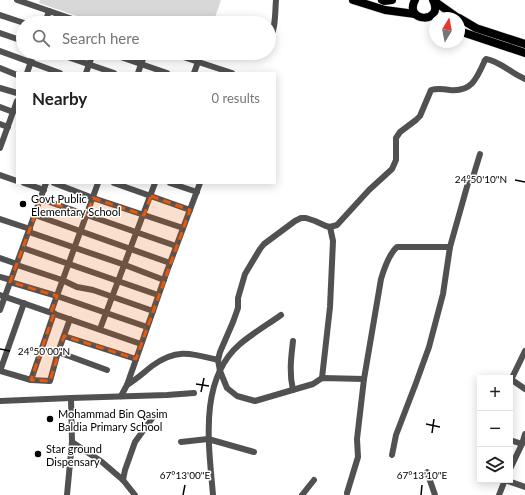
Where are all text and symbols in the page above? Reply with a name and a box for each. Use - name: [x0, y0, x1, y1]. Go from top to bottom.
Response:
- north arrow: [429, 12, 465, 48]
- search box: [16, 16, 276, 60]
- icon: search: [30, 27, 52, 49]
- text: Search here: [62, 29, 139, 47]
- text: Nearby: [32, 88, 87, 109]
- text: 0 results: [212, 90, 260, 106]
- text: 24°50'10"N: [455, 173, 507, 185]
- place label: Govt Public Elementary School: [31, 192, 121, 218]
- marker: Govt Public Elementary School: [18, 199, 28, 209]
- text: 24°50'00"N: [18, 345, 70, 357]
- map controls: [477, 375, 513, 483]
- button: +: [477, 375, 513, 411]
- place label: Mohammad Bin Qasim Baldia Primary School: [58, 407, 168, 433]
- button: −: [477, 411, 513, 447]
- marker: Mohammad Bin Qasim Baldia Primary School: [45, 414, 55, 424]
- place label: Star ground Dispensary: [46, 442, 102, 468]
- button: layers: [477, 447, 513, 483]
- marker: Star ground Dispensary: [33, 449, 43, 459]
- text: 67°13'00"E: [160, 469, 210, 481]
- text: 67°13'10"E: [397, 469, 447, 481]

